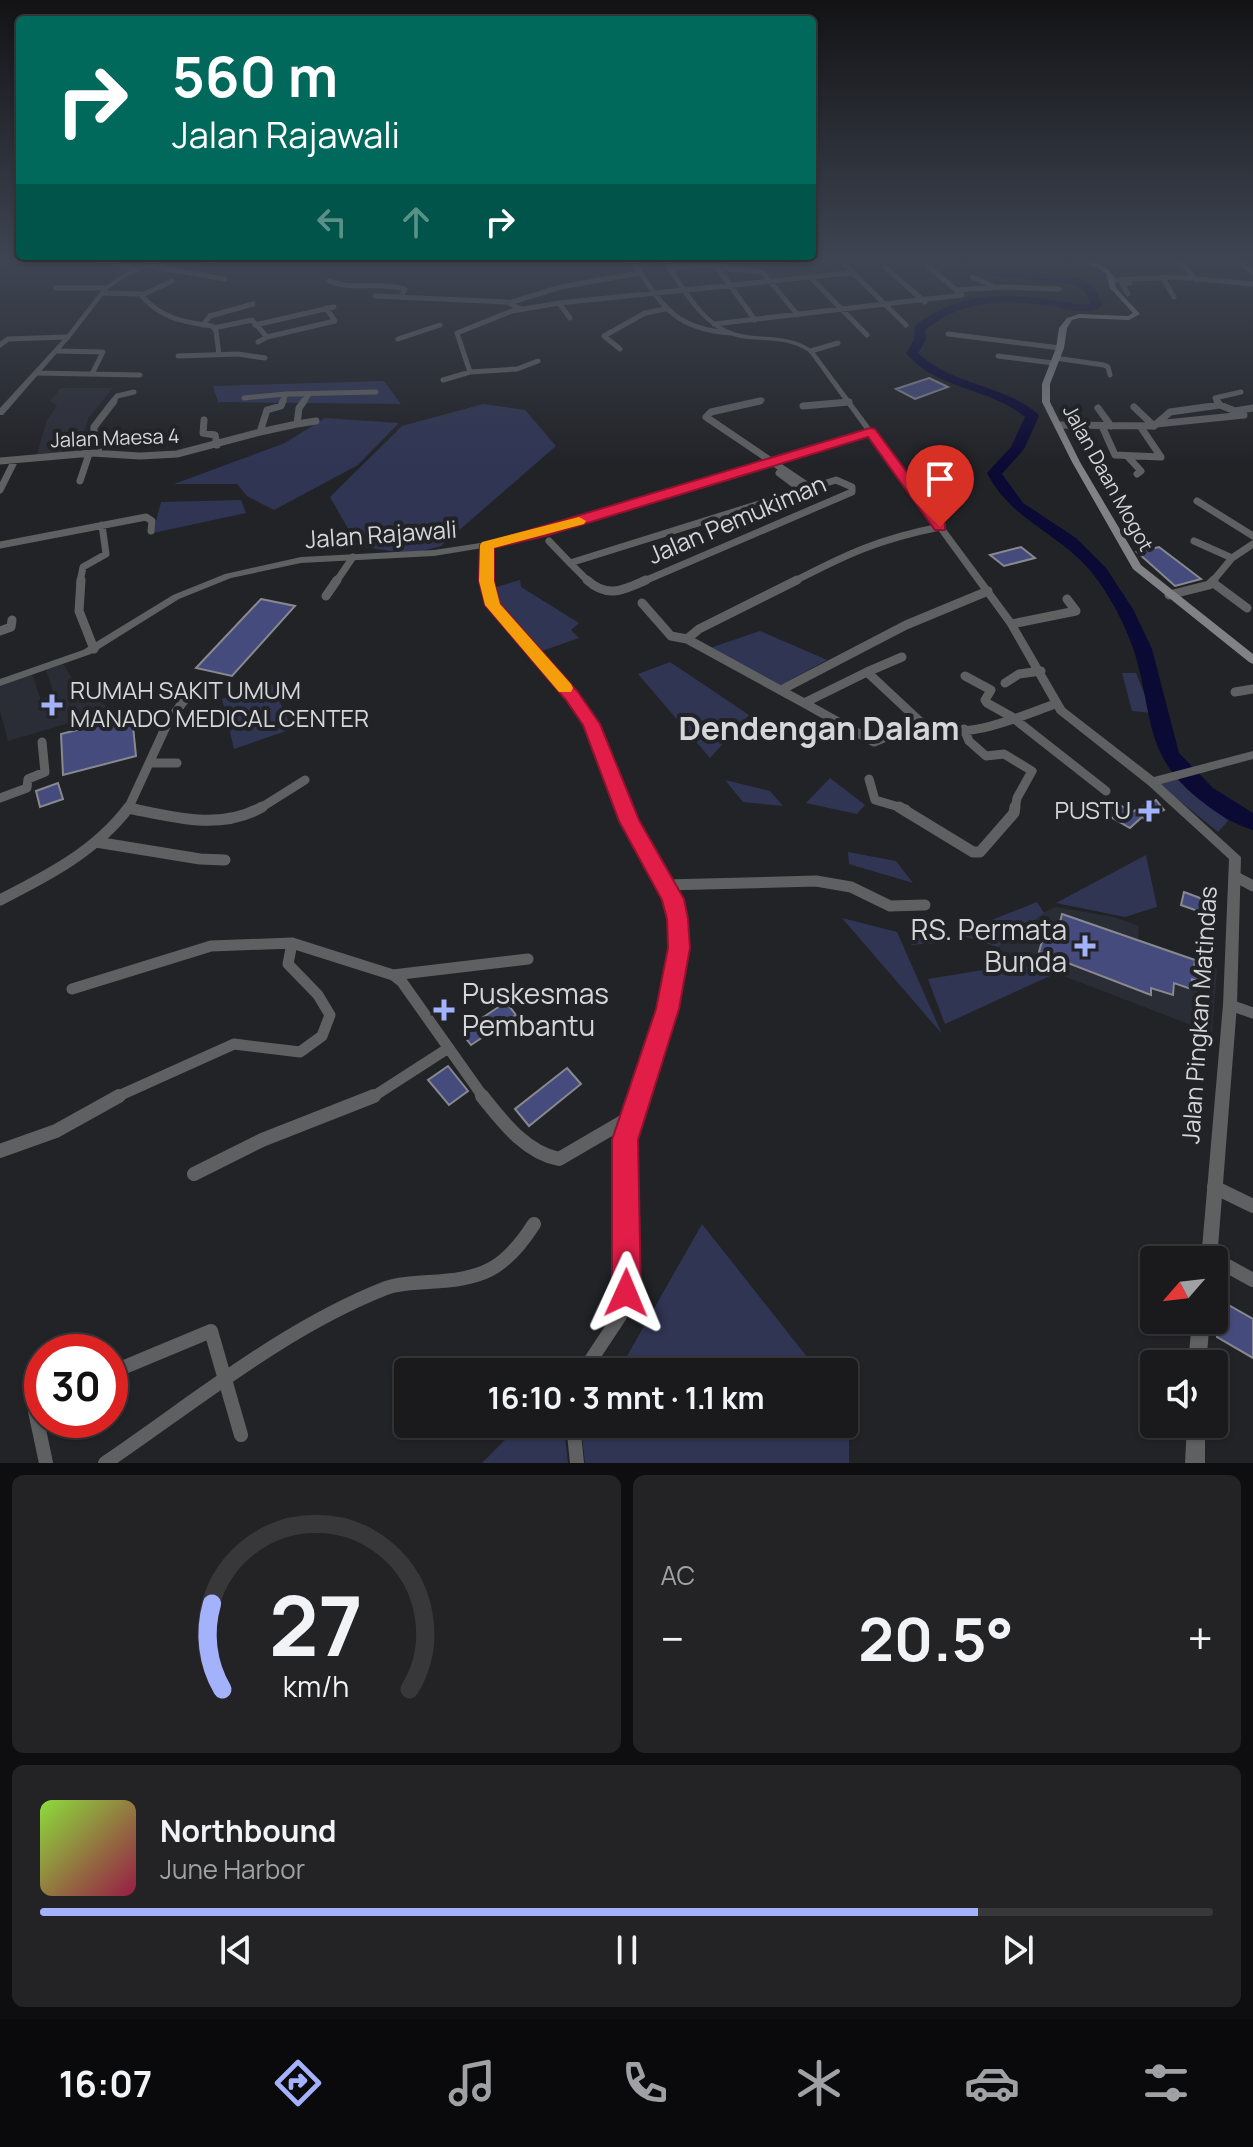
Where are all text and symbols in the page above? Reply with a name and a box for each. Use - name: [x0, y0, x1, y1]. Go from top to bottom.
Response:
- text: 560 m: [172, 37, 338, 114]
- icon: right: [40, 48, 144, 152]
- text: Jalan Rajawali: [172, 110, 400, 159]
- icon: left: [310, 200, 354, 244]
- icon: ahead: [394, 200, 438, 244]
- icon: right: [478, 200, 522, 244]
- street label: Jalan Daan Mogot: [1057, 400, 1160, 556]
- street label: Jalan Maesa 4: [50, 422, 180, 453]
- pin: [906, 445, 974, 527]
- icon: arrive: [918, 457, 962, 501]
- street label: Jalan Pemukiman: [642, 466, 831, 571]
- street label: Jalan Rajawali: [304, 512, 458, 555]
- place label: RUMAH SAKIT UMUM MANADO MEDICAL CENTER: [70, 673, 369, 734]
- marker: RUMAH SAKIT UMUM MANADO MEDICAL CENTER: [41, 694, 63, 716]
- district label: Dendengan Dalam: [678, 706, 960, 750]
- place label: PUSTU: [1054, 793, 1131, 826]
- marker: PUSTU: [1138, 800, 1160, 822]
- street label: Jalan Pingkan Matindas: [1173, 885, 1224, 1145]
- place label: RS. Permata Bunda: [911, 910, 1067, 980]
- marker: RS. Permata Bunda: [1074, 935, 1096, 957]
- place label: Puskesmas Pembantu: [462, 974, 609, 1044]
- marker: Puskesmas Pembantu: [433, 999, 455, 1021]
- north arrow: [1140, 1246, 1228, 1334]
- map controls: [1140, 1246, 1228, 1438]
- position arrow: [584, 1251, 668, 1335]
- speed limit sign: 30: [24, 1334, 128, 1438]
- button: sound: [1140, 1350, 1228, 1438]
- text: 16:10 · 3 mnt · 1.1 km: [488, 1377, 764, 1418]
- text: AC: [661, 1557, 695, 1593]
- text: 27: [269, 1567, 363, 1681]
- text: 20.5°: [858, 1597, 1014, 1679]
- text: −: [661, 1608, 684, 1668]
- text: +: [1188, 1608, 1213, 1668]
- text: km/h: [283, 1667, 349, 1706]
- text: Northbound: [160, 1810, 337, 1851]
- text: June Harbor: [160, 1851, 305, 1887]
- icon: previous: [214, 1928, 258, 1972]
- icon: pause: [605, 1928, 649, 1972]
- icon: next: [996, 1928, 1040, 1972]
- icon: directions: [270, 2055, 326, 2111]
- icon: music: [444, 2055, 500, 2111]
- icon: phone: [617, 2055, 673, 2111]
- icon: climate: [791, 2055, 847, 2111]
- icon: car: [964, 2055, 1020, 2111]
- icon: filters: [1138, 2055, 1194, 2111]
- text: 16:07: [59, 2059, 152, 2108]

